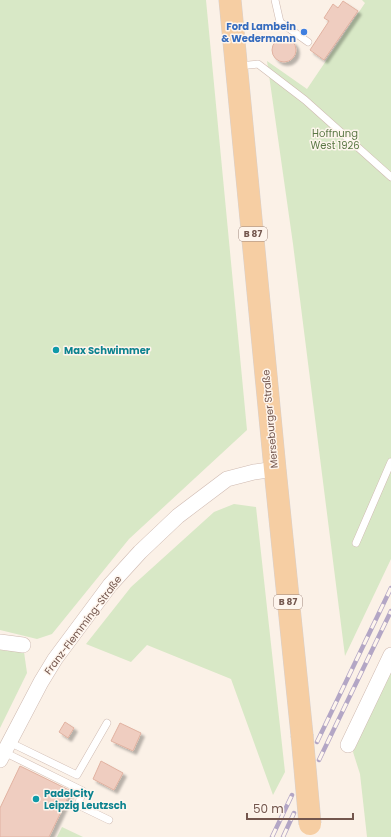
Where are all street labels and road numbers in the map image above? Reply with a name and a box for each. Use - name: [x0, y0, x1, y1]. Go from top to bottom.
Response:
- road number: B 87: [239, 227, 267, 241]
- street label: Merseburger Straße: [258, 369, 282, 469]
- street label: Franz-Flemming-Straße: [41, 572, 125, 678]
- road number: B 87: [274, 595, 302, 609]

